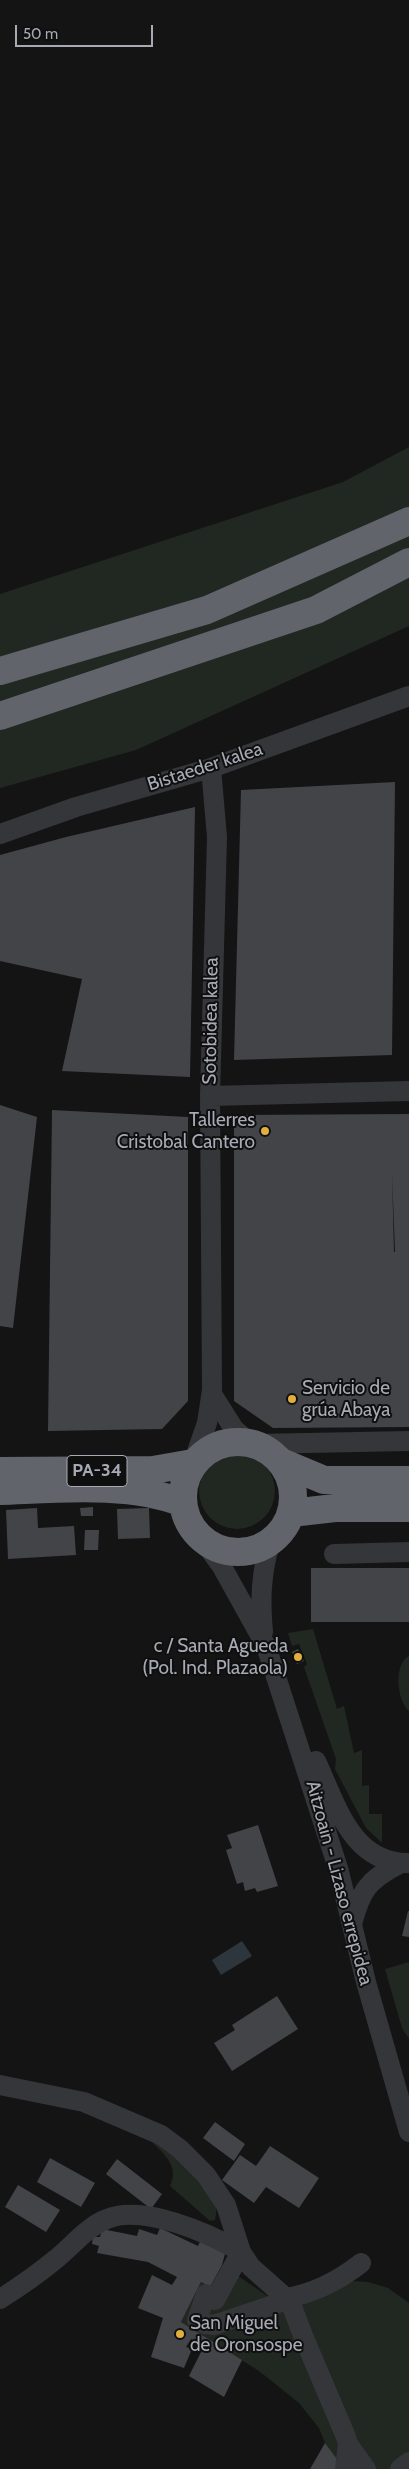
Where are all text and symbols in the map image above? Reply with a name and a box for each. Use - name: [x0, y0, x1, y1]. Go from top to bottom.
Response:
- scale bar: [18, 15, 155, 47]
- text: 50 m: [23, 25, 58, 43]
- street label: Bistaeder kalea: [145, 738, 265, 796]
- street label: Sotobidea kalea: [198, 957, 224, 1085]
- place label: Tallerres Cristobal Cantero: [117, 1109, 255, 1153]
- marker: Tallerres Cristobal Cantero: [259, 1125, 271, 1137]
- place label: Servicio de grúa Abaya: [302, 1377, 390, 1421]
- marker: Servicio de grúa Abaya: [286, 1393, 298, 1405]
- road number: PA-34: [67, 1455, 127, 1486]
- place label: c / Santa Agueda (Pol. Ind. Plazaola): [142, 1635, 288, 1679]
- marker: c / Santa Agueda (Pol. Ind. Plazaola): [292, 1651, 304, 1663]
- street label: Aitzoain - Lizaso errepidea: [301, 1778, 377, 1988]
- place label: San Miguel de Oronsospe: [190, 2312, 302, 2356]
- marker: San Miguel de Oronsospe: [174, 2328, 186, 2340]

